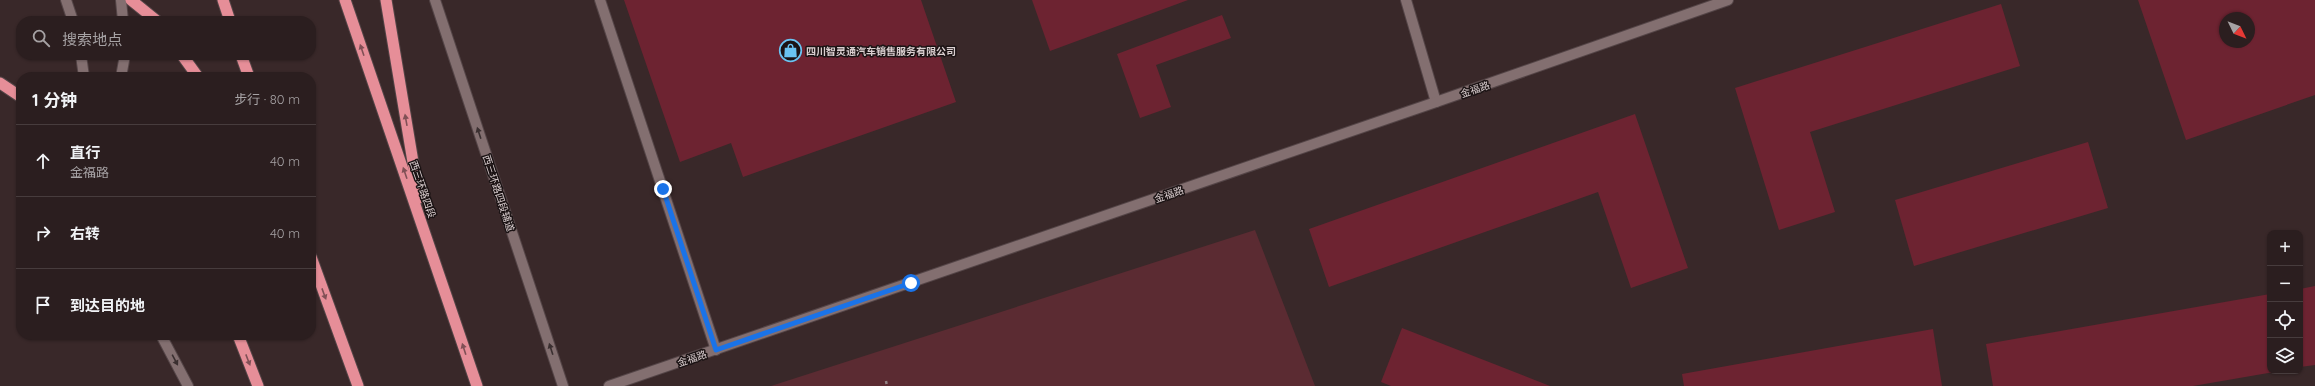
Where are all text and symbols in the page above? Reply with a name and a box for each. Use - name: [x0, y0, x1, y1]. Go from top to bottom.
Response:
- north arrow: [2219, 12, 2255, 48]
- search box: [16, 16, 316, 60]
- icon: search: [30, 27, 52, 49]
- text: 搜索地点: [62, 30, 122, 49]
- shop icon: 四川智灵通汽车销售服务有限公司: [777, 38, 803, 64]
- one-way arrow: [359, 44, 365, 56]
- place label: 四川智灵通汽车销售服务有限公司: [806, 45, 956, 58]
- street label: 金福路: [1459, 78, 1491, 101]
- text: 1 分钟: [32, 89, 77, 110]
- text: 步行 · 80 m: [234, 91, 300, 107]
- one-way arrow: [403, 114, 409, 126]
- one-way arrow: [476, 126, 482, 138]
- text: 直行: [70, 143, 100, 162]
- icon: ahead: [32, 150, 54, 172]
- text: 40 m: [270, 153, 300, 169]
- street label: 西三环路四段辅道: [480, 153, 517, 233]
- street label: 西三环路四段: [407, 159, 438, 220]
- text: 金福路: [70, 164, 109, 180]
- one-way arrow: [402, 166, 408, 178]
- route end: [654, 180, 672, 198]
- street label: 金福路: [1153, 183, 1185, 206]
- icon: right: [32, 222, 54, 244]
- text: 右转: [70, 224, 100, 243]
- text: 40 m: [270, 225, 300, 241]
- map controls: [2267, 230, 2303, 374]
- button: +: [2267, 230, 2303, 266]
- button: −: [2267, 266, 2303, 302]
- route start: [902, 274, 920, 292]
- one-way arrow: [322, 288, 328, 300]
- icon: arrive: [32, 294, 54, 316]
- text: 到达目的地: [70, 296, 145, 315]
- button: locate: [2267, 302, 2303, 338]
- button: layers: [2267, 338, 2303, 374]
- one-way arrow: [461, 343, 467, 355]
- one-way arrow: [548, 343, 554, 355]
- street label: 金福路: [676, 347, 708, 370]
- one-way arrow: [171, 355, 178, 366]
- one-way arrow: [245, 355, 251, 366]

